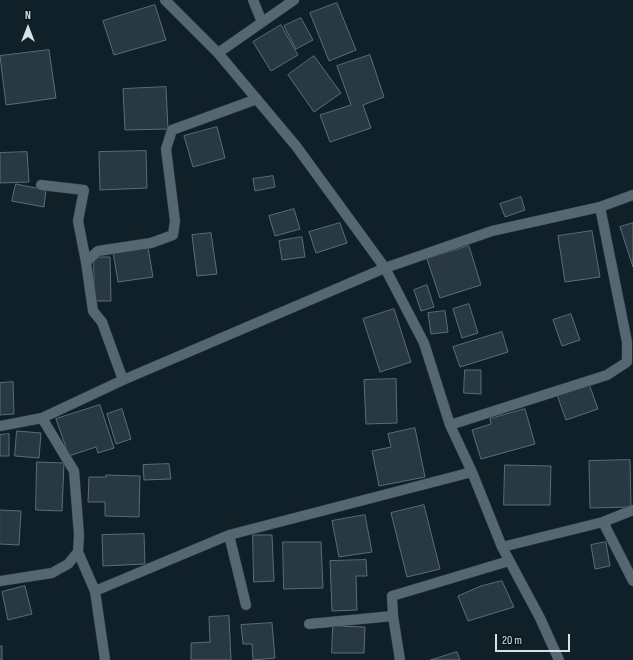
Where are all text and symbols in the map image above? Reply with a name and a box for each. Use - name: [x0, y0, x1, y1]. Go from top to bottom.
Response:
- north arrow: [8, 8, 48, 48]
- text: N: [25, 9, 31, 22]
- scale bar: [497, 626, 572, 652]
- text: 20 m: [502, 633, 522, 648]

